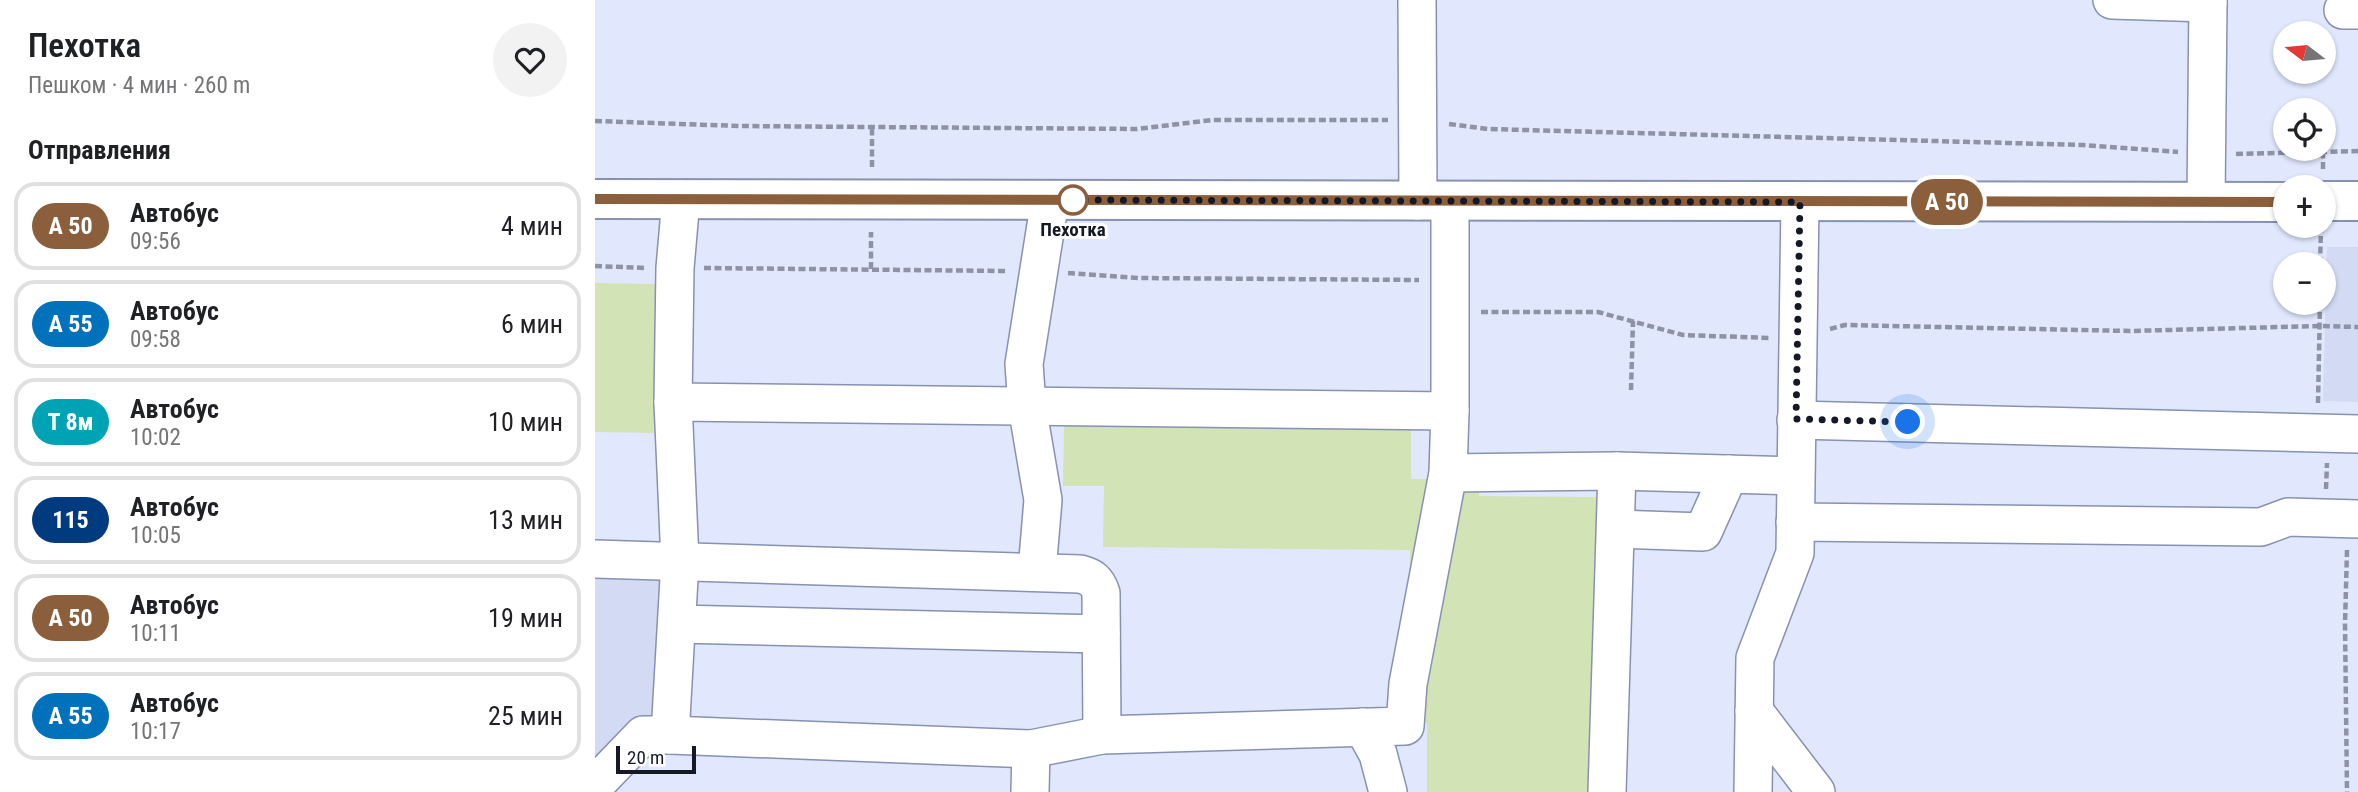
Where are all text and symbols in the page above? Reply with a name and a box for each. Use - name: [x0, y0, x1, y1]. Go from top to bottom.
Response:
- north arrow: [2273, 21, 2336, 84]
- map controls: [2273, 21, 2336, 315]
- button: heart: [493, 23, 567, 97]
- text: Пехотка: [28, 26, 141, 65]
- text: Пешком · 4 мин · 260 m: [28, 72, 250, 99]
- button: locate: [2273, 98, 2336, 161]
- text: Отправления: [28, 135, 171, 165]
- button: +: [2273, 175, 2336, 238]
- line badge: А 50: [1898, 179, 1996, 225]
- marker: Пехотка: [1058, 185, 1088, 215]
- text: А 50: [1925, 188, 1969, 216]
- text: Автобус: [130, 198, 219, 228]
- text: 4 мин: [501, 211, 563, 241]
- text: А 50: [48, 212, 93, 240]
- place label: Пехотка: [1040, 218, 1106, 241]
- text: 09:56: [130, 228, 181, 255]
- button: −: [2273, 252, 2336, 315]
- text: Автобус: [130, 296, 219, 326]
- text: 6 мин: [501, 309, 563, 339]
- text: А 55: [48, 310, 93, 338]
- text: 09:58: [130, 326, 181, 353]
- text: Автобус: [130, 394, 219, 424]
- your location: [1890, 404, 1925, 439]
- text: 10 мин: [488, 407, 563, 437]
- text: Т 8м: [48, 408, 93, 436]
- text: 10:02: [130, 424, 181, 451]
- text: Автобус: [130, 492, 219, 522]
- text: 13 мин: [488, 505, 563, 535]
- text: 115: [52, 506, 89, 534]
- text: 10:05: [130, 522, 181, 549]
- text: Автобус: [130, 590, 219, 620]
- text: 19 мин: [488, 603, 563, 633]
- text: А 50: [48, 604, 93, 632]
- text: 10:11: [130, 620, 181, 647]
- text: Автобус: [130, 688, 219, 718]
- text: 25 мин: [488, 701, 563, 731]
- text: А 55: [48, 702, 93, 730]
- text: 10:17: [130, 718, 181, 745]
- scale bar: [616, 743, 697, 775]
- text: 20 m: [627, 746, 664, 769]

